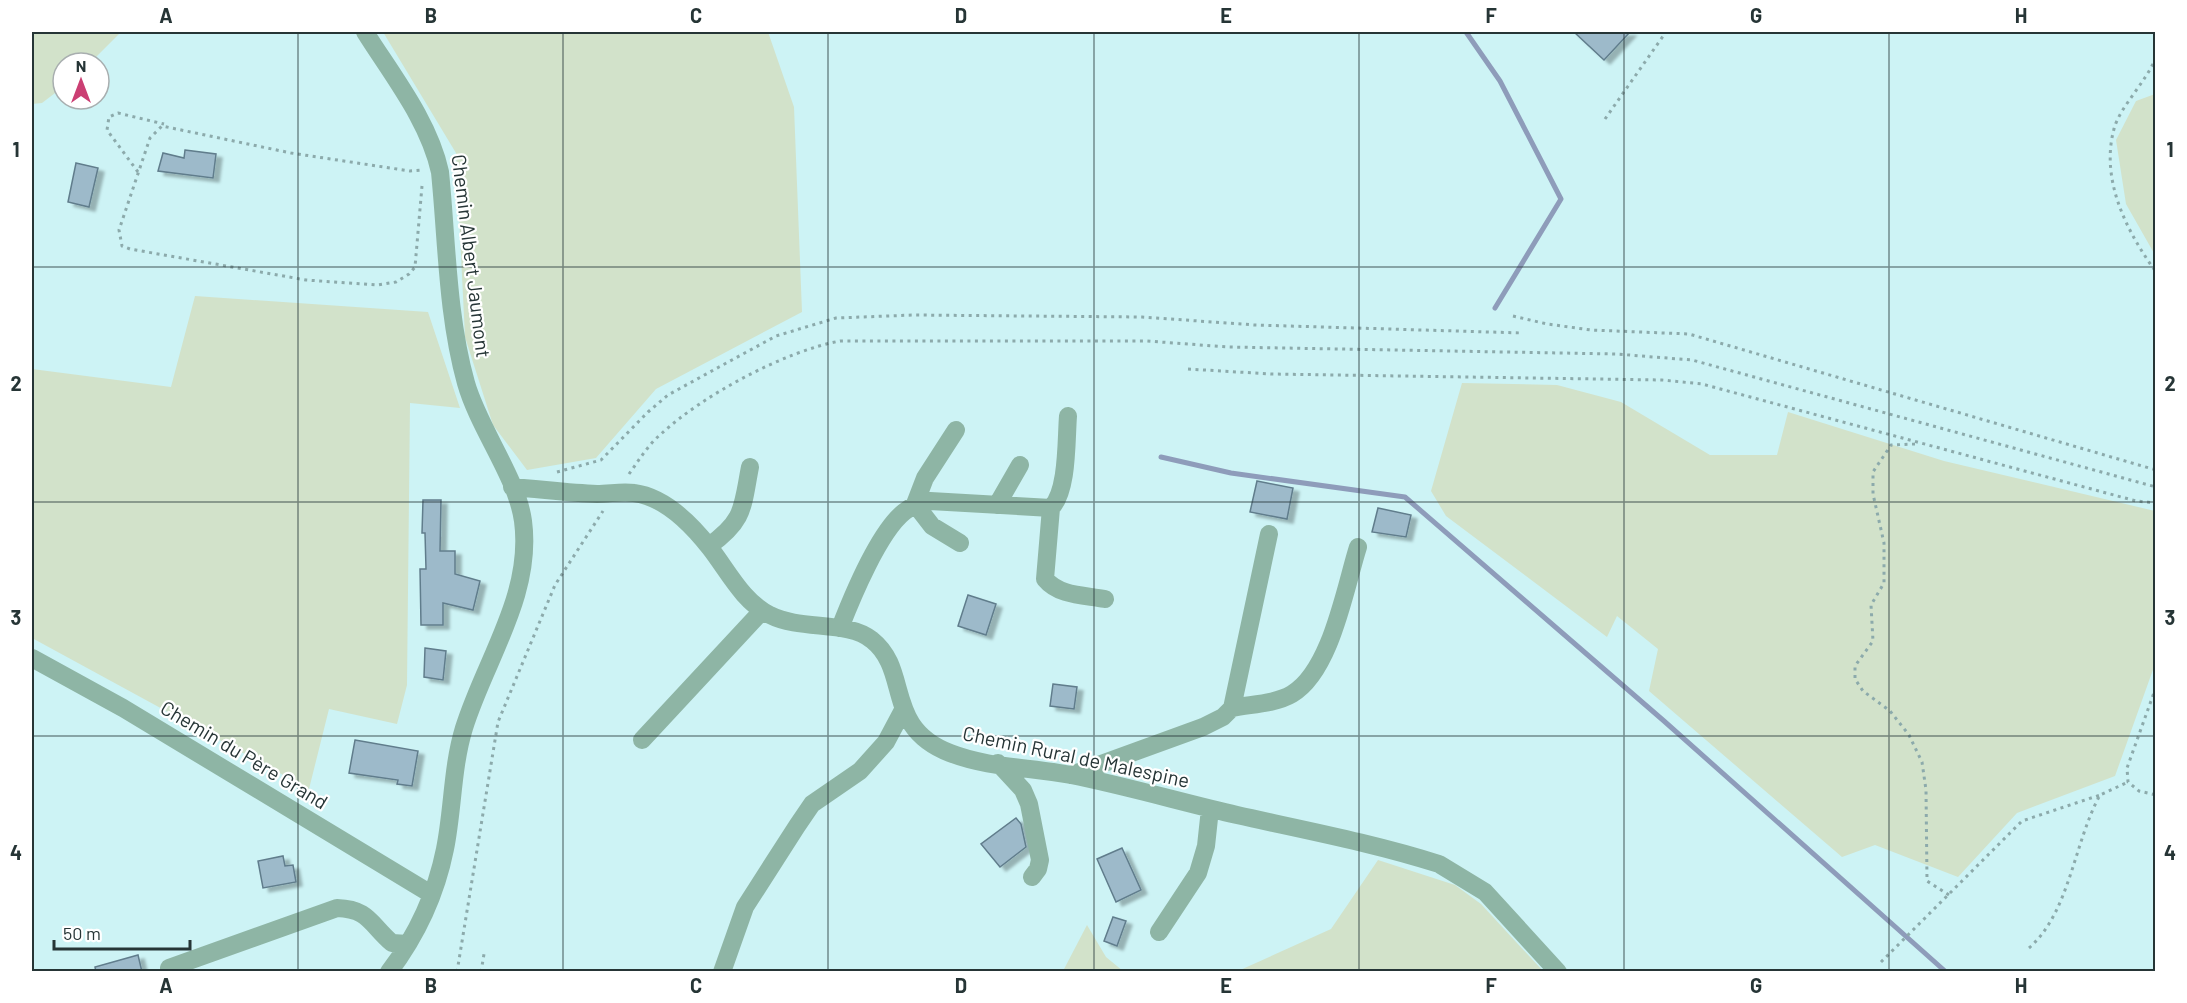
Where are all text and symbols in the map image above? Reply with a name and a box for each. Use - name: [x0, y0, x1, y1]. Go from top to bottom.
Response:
- text: A: [159, 3, 173, 27]
- text: B: [425, 3, 437, 27]
- text: C: [690, 3, 702, 27]
- text: D: [955, 3, 967, 27]
- text: E: [1220, 3, 1232, 27]
- text: F: [1485, 3, 1497, 27]
- text: G: [1750, 3, 1762, 27]
- text: H: [2015, 3, 2027, 27]
- north arrow: [51, 51, 111, 111]
- text: N: [76, 56, 86, 75]
- text: 1: [12, 137, 20, 161]
- text: 1: [2166, 137, 2174, 161]
- street label: Chemin Albert Jaumont: [448, 153, 496, 359]
- text: 2: [10, 371, 22, 395]
- text: 2: [2164, 371, 2176, 395]
- text: 3: [11, 605, 21, 629]
- text: 3: [2165, 605, 2175, 629]
- street label: Chemin du Père Grand: [157, 695, 332, 814]
- street label: Chemin Rural de Malespine: [961, 720, 1192, 792]
- text: 4: [10, 840, 22, 864]
- text: 4: [2164, 840, 2176, 864]
- scale bar: [54, 913, 190, 951]
- text: 50 m: [63, 922, 101, 944]
- text: A: [159, 973, 173, 997]
- text: B: [425, 973, 437, 997]
- text: C: [690, 973, 702, 997]
- text: D: [955, 973, 967, 997]
- text: E: [1220, 973, 1232, 997]
- text: F: [1485, 973, 1497, 997]
- text: G: [1750, 973, 1762, 997]
- text: H: [2015, 973, 2027, 997]

